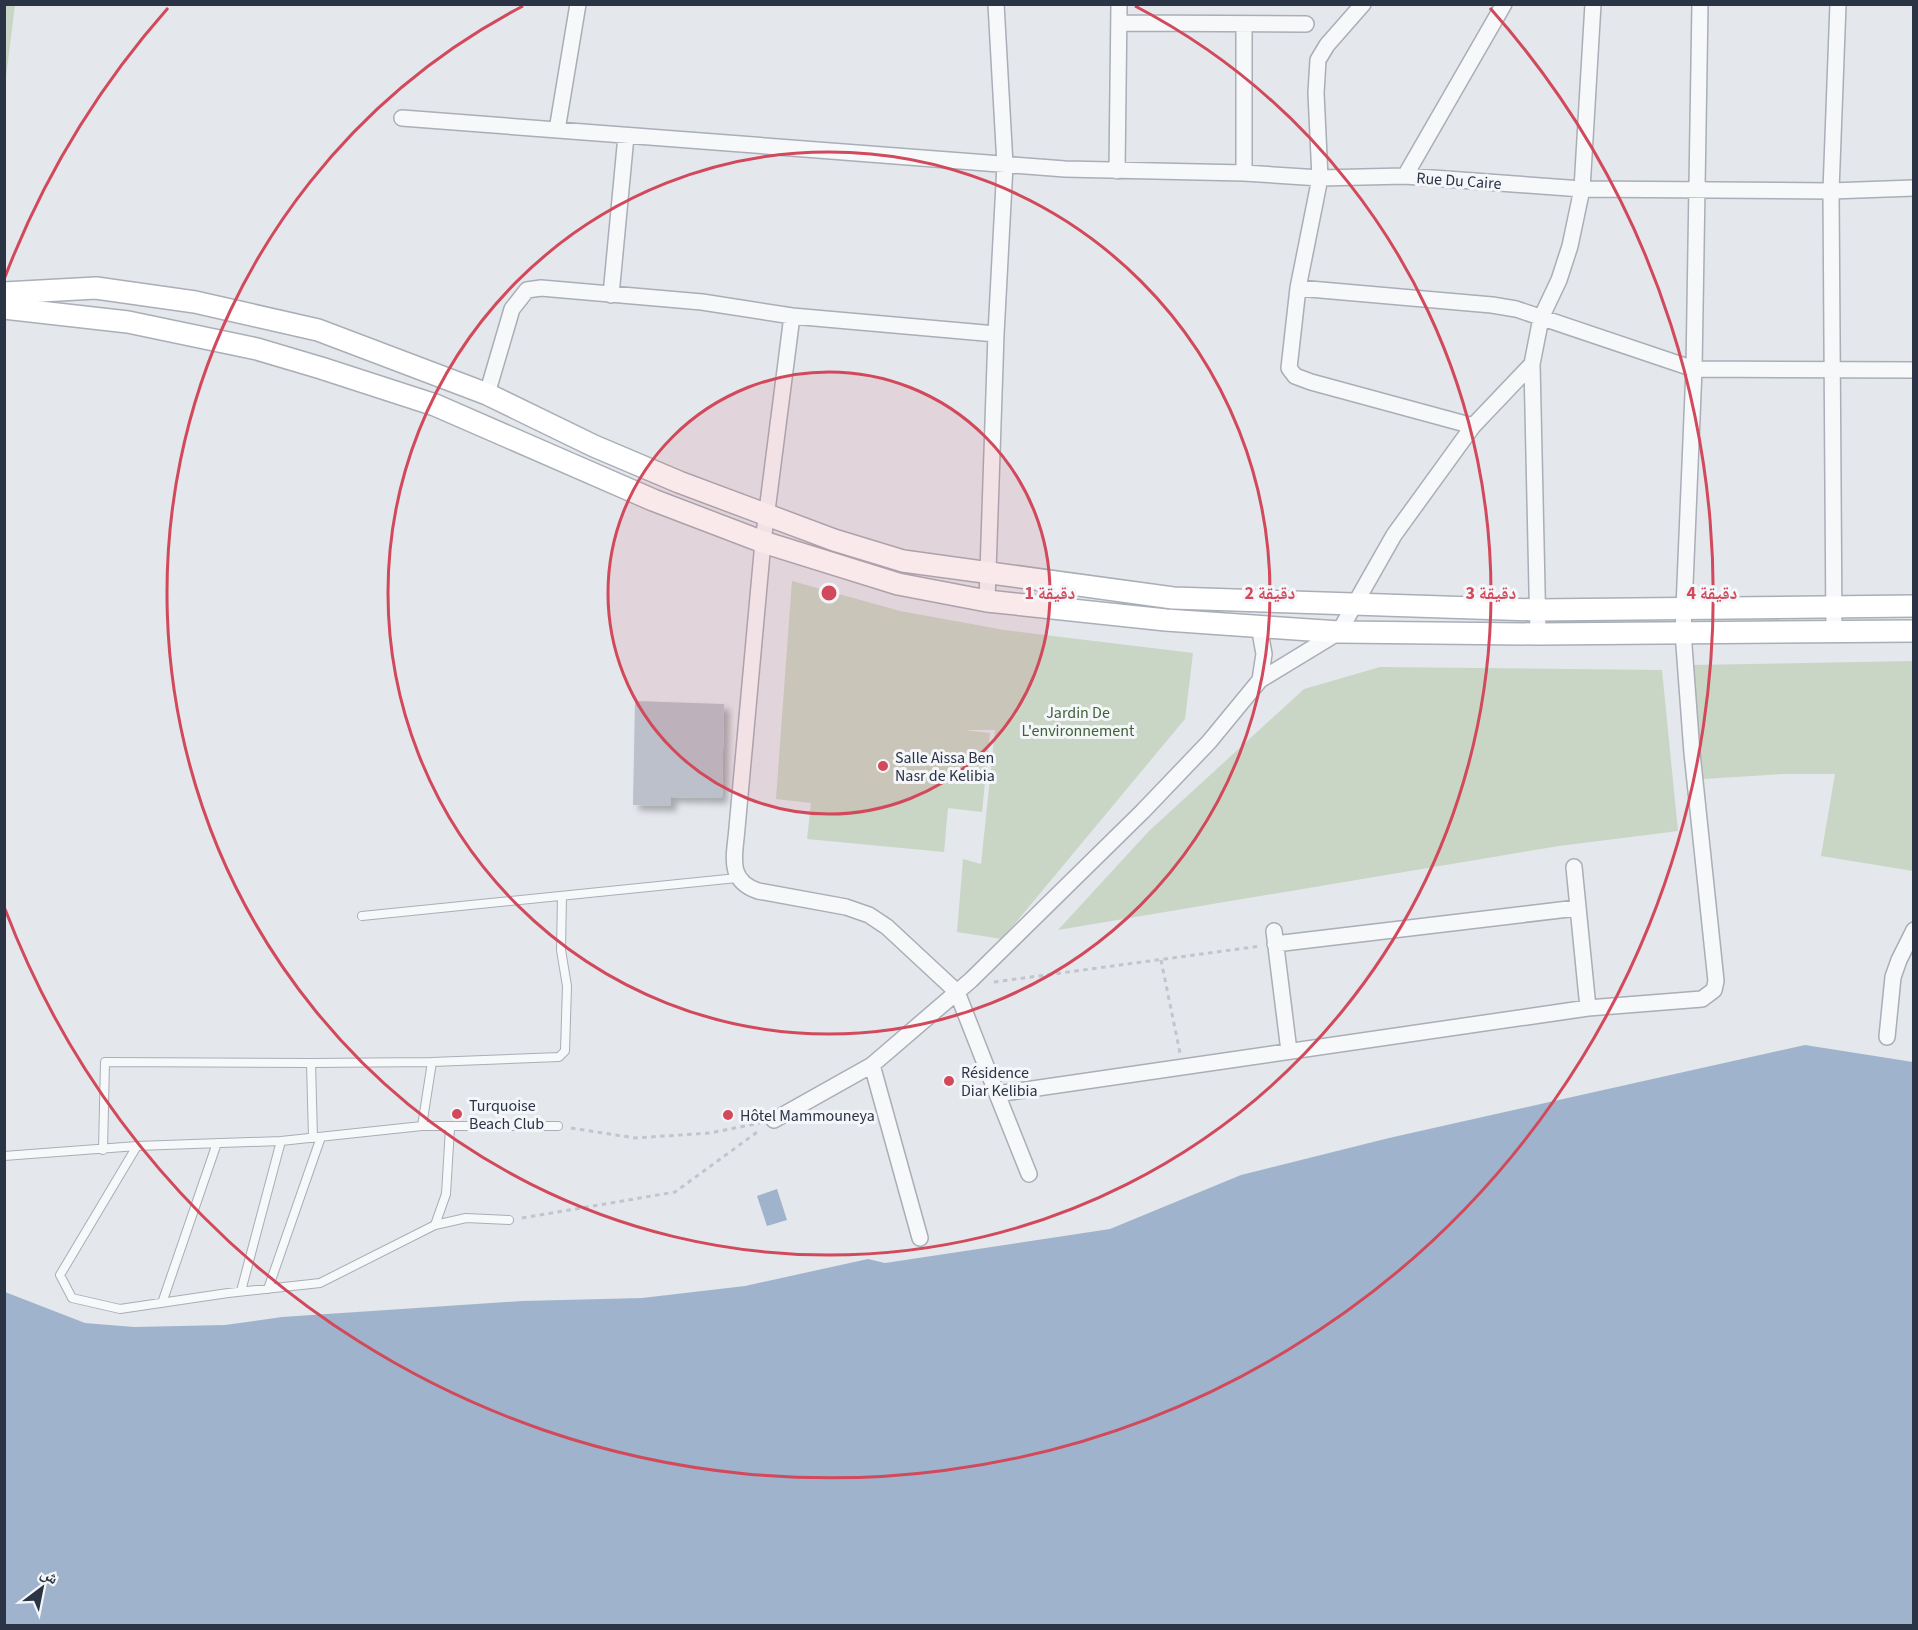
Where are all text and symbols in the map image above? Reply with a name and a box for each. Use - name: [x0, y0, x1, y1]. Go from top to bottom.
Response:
- street label: Rue Du Caire: [1416, 167, 1502, 195]
- text: 1 دقيقة: [1025, 581, 1076, 606]
- text: 2 دقيقة: [1245, 581, 1296, 606]
- text: 3 دقيقة: [1466, 581, 1517, 606]
- text: 4 دقيقة: [1687, 581, 1738, 606]
- centre of rings: [819, 583, 839, 603]
- park label: Jardin De L'environnement: [1022, 702, 1135, 742]
- place label: Salle Aissa Ben Nasr de Kelibia: [895, 747, 995, 787]
- marker: Salle Aissa Ben Nasr de Kelibia: [876, 759, 890, 773]
- place label: Résidence Diar Kelibia: [961, 1062, 1038, 1102]
- marker: Résidence Diar Kelibia: [942, 1074, 956, 1088]
- place label: Turquoise Beach Club: [469, 1095, 544, 1135]
- place label: Hôtel Mammouneya: [740, 1105, 875, 1127]
- marker: Turquoise Beach Club: [450, 1107, 464, 1121]
- marker: Hôtel Mammouneya: [721, 1108, 735, 1122]
- north arrow: [12, 1558, 72, 1618]
- text: ش: [36, 1562, 62, 1590]

